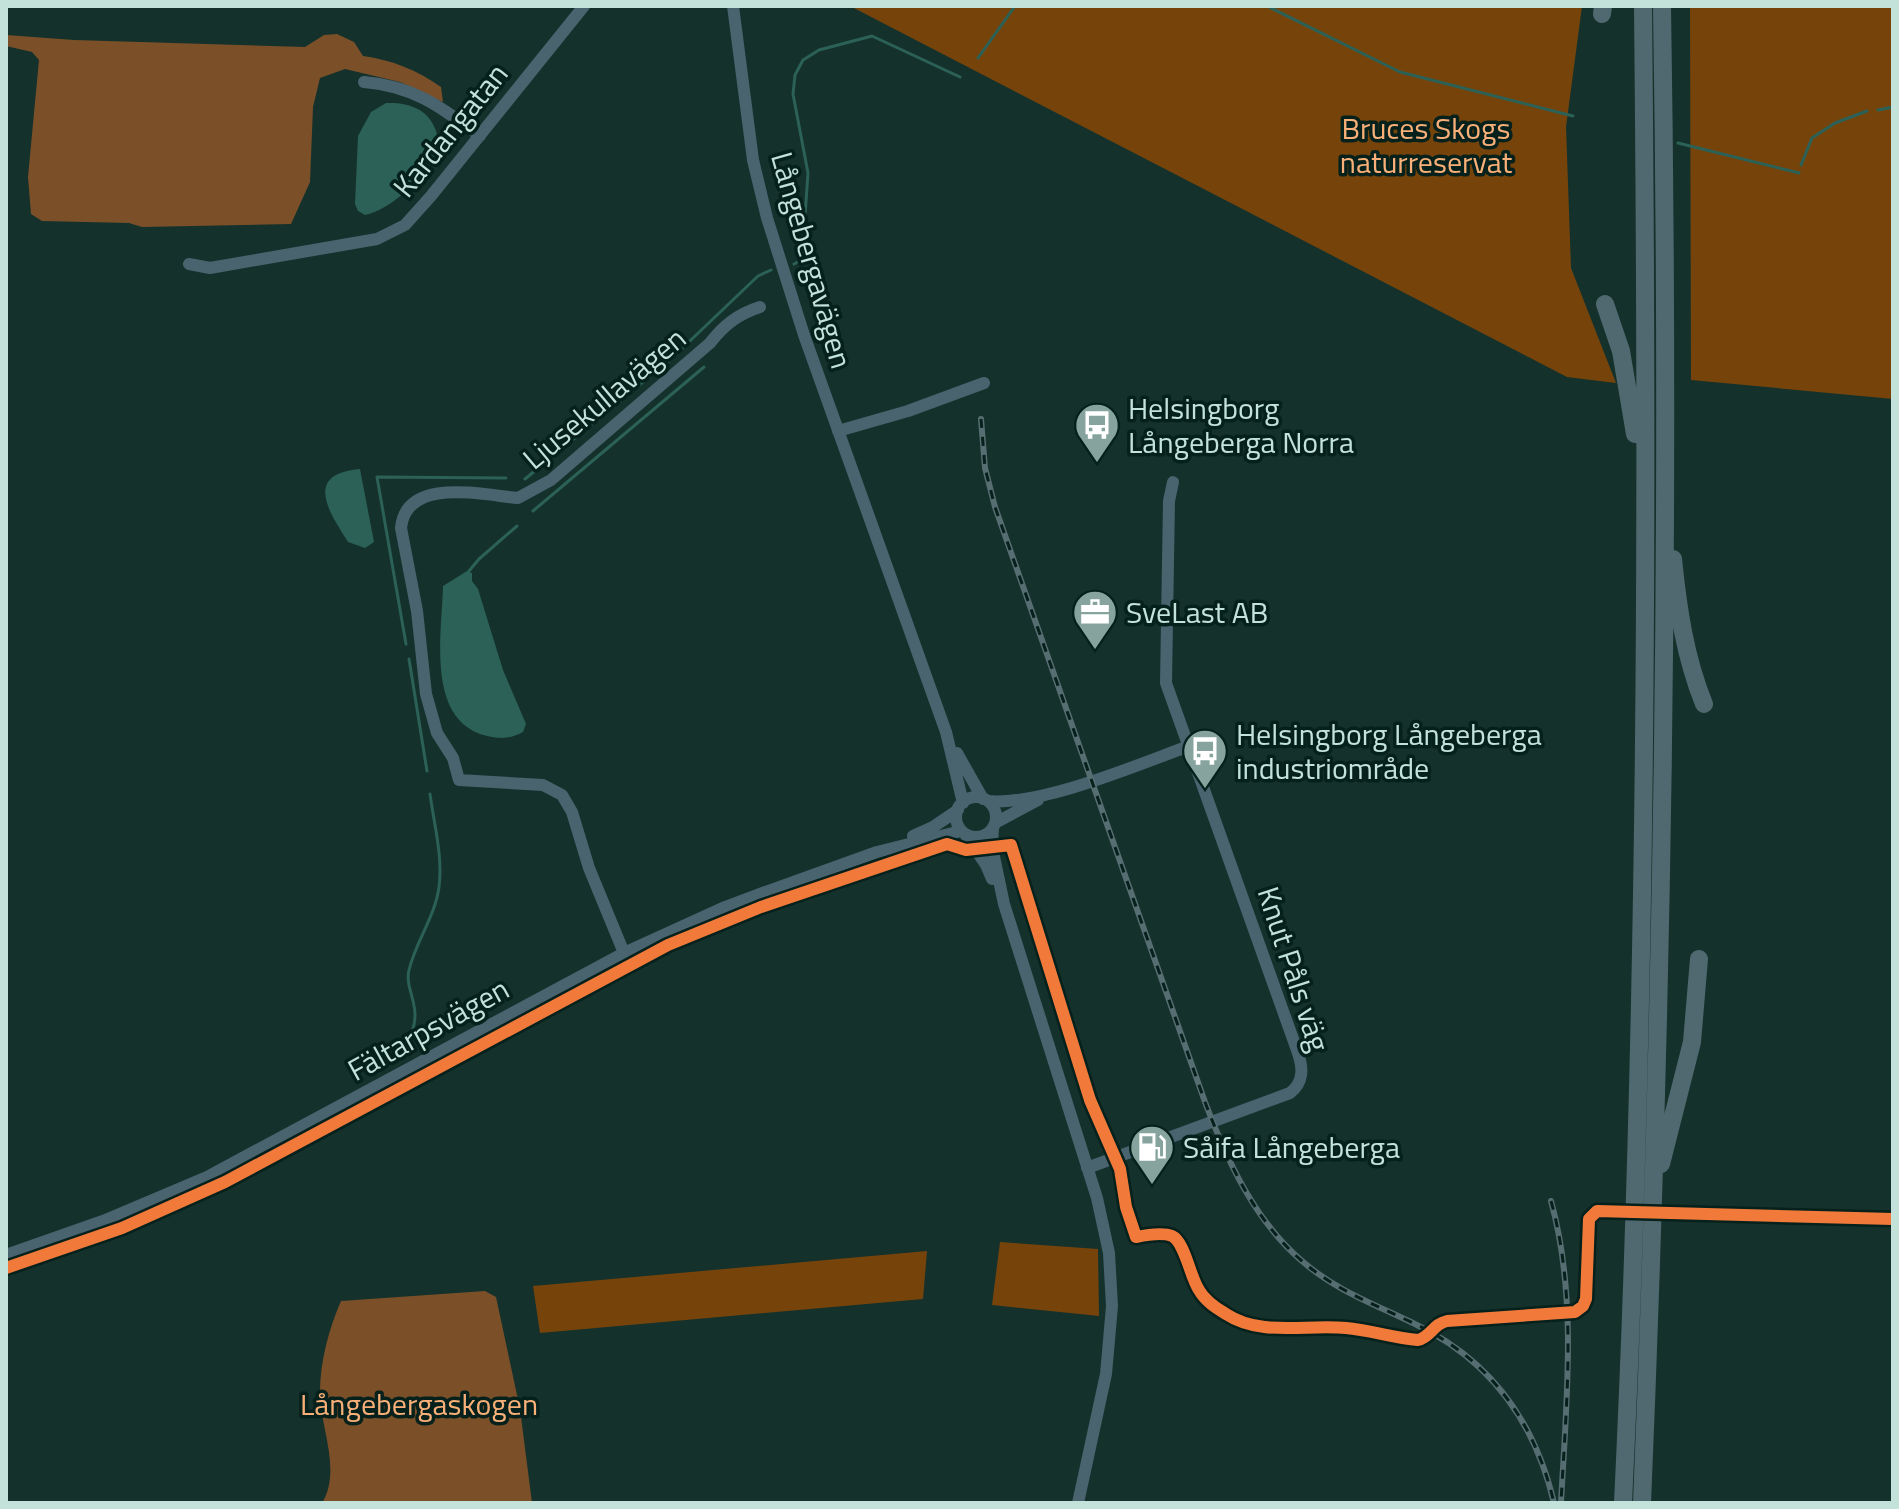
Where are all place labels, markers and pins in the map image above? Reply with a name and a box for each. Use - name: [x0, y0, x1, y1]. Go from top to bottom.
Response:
- place label: Helsingborg Långeberga Norra: [1128, 385, 1354, 465]
- bus stop icon: Helsingborg Långeberga Norra: [1073, 401, 1121, 464]
- office icon: SveLast AB: [1071, 588, 1119, 651]
- place label: SveLast AB: [1126, 589, 1268, 635]
- place label: Helsingborg Långeberga industriområde: [1236, 711, 1542, 791]
- bus stop icon: Helsingborg Långeberga industriområde: [1181, 727, 1229, 790]
- fuel station icon: Såifa Långeberga: [1128, 1123, 1176, 1186]
- place label: Såifa Långeberga: [1183, 1124, 1400, 1170]

